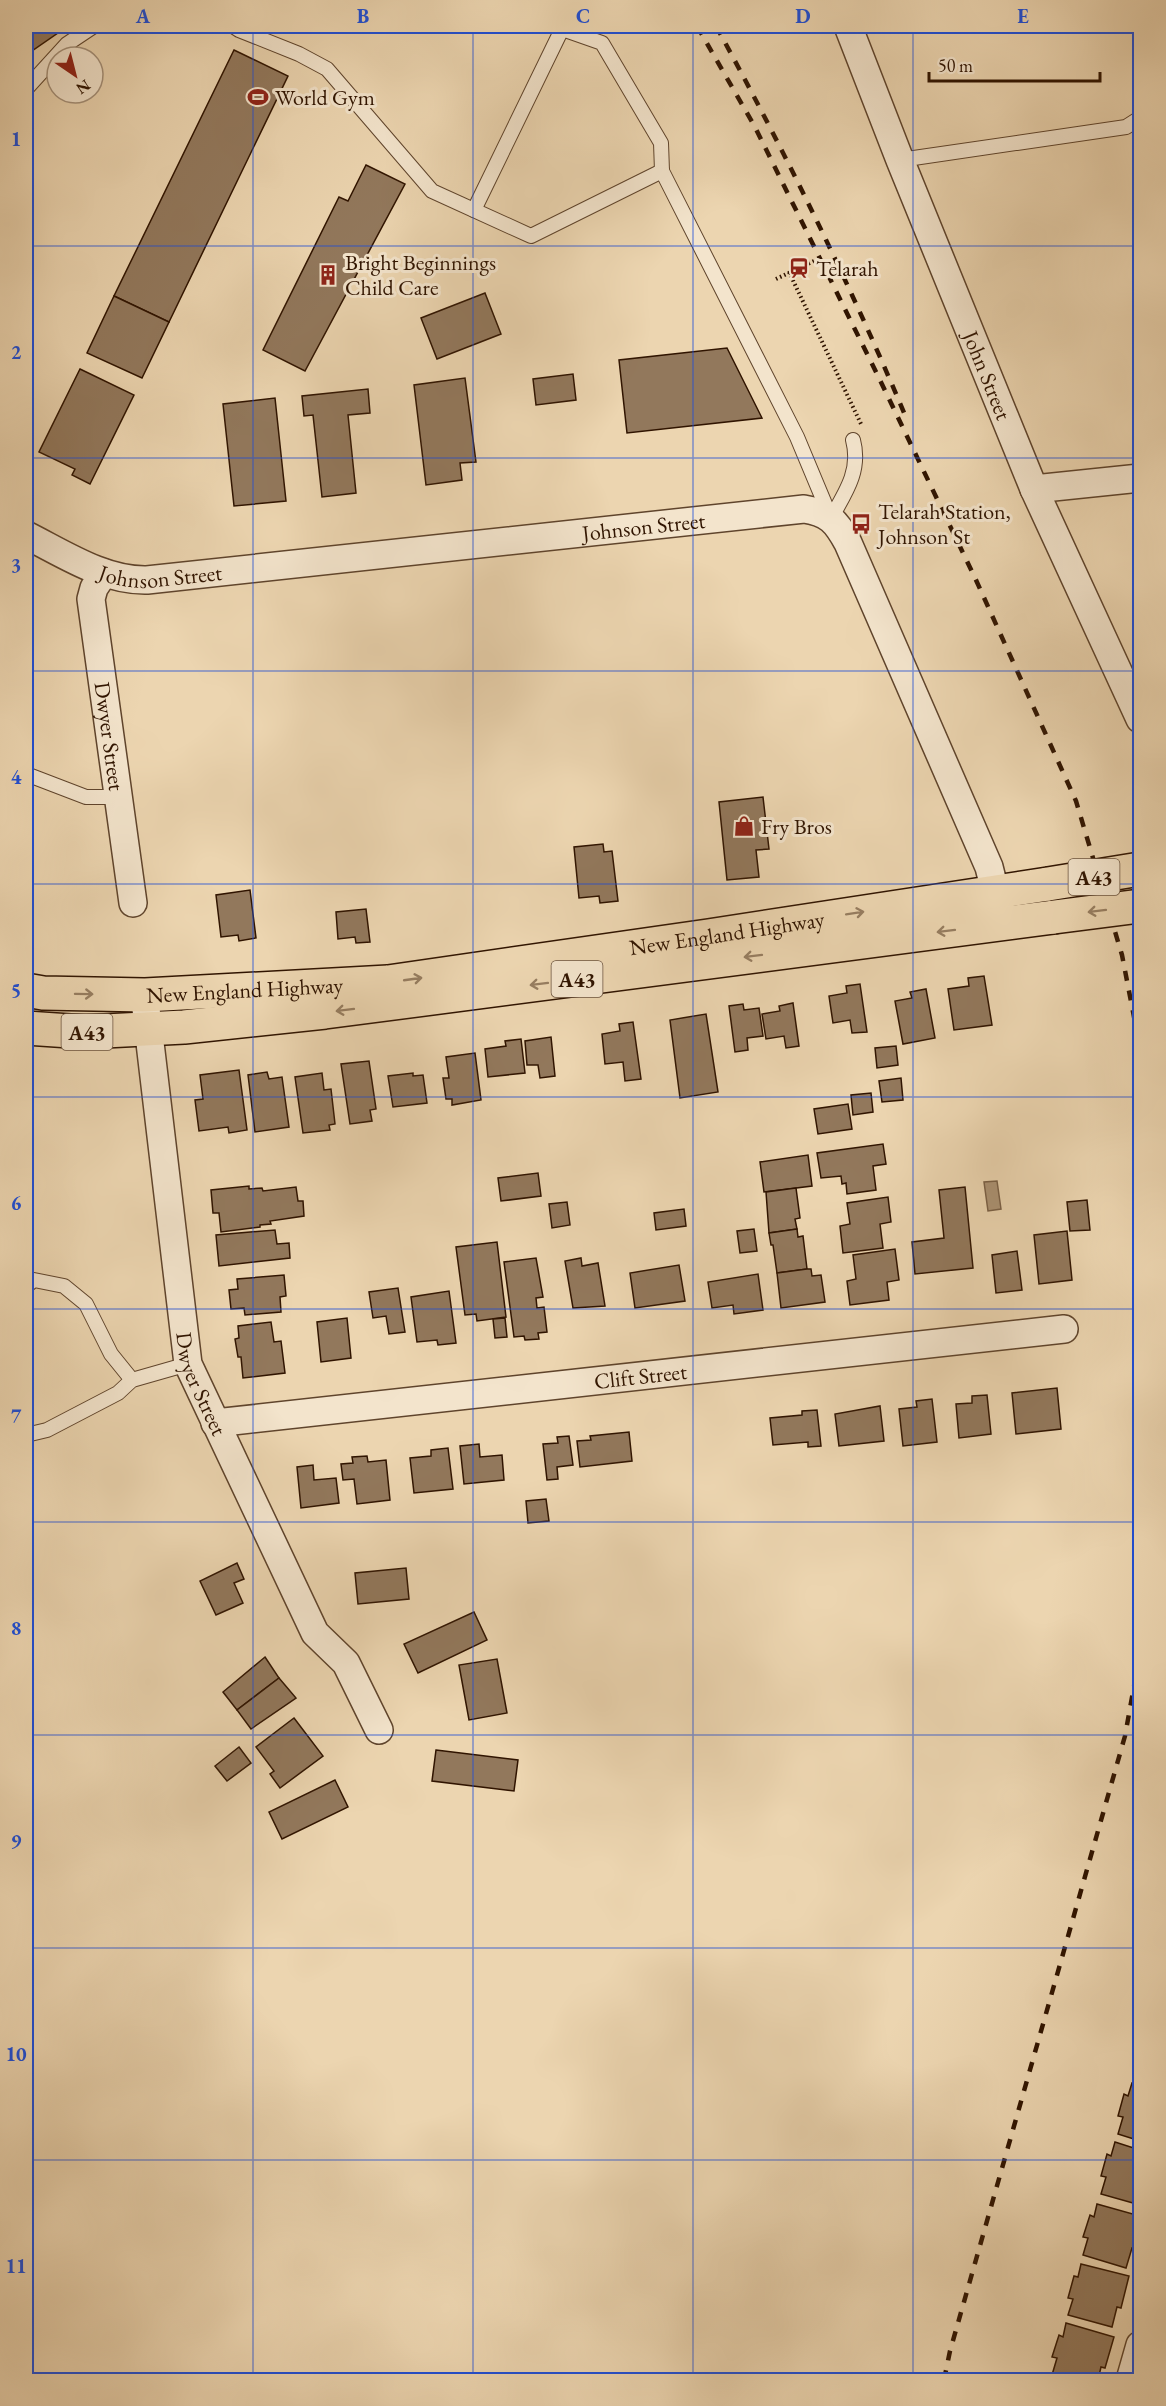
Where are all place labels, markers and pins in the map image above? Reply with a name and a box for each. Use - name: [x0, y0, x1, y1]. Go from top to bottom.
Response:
- place label: World Gym: [275, 83, 375, 112]
- sports icon: World Gym: [246, 85, 270, 109]
- place label: Bright Beginnings Child Care: [345, 248, 496, 302]
- place label: Telarah: [816, 254, 879, 283]
- station icon: Telarah: [787, 256, 811, 280]
- building icon: Bright Beginnings Child Care: [316, 263, 340, 287]
- place label: Telarah Station, Johnson St: [876, 497, 1011, 551]
- bus stop icon: Telarah Station, Johnson St: [849, 512, 873, 536]
- place label: Fry Bros: [761, 812, 832, 841]
- shop icon: Fry Bros: [732, 814, 756, 838]

